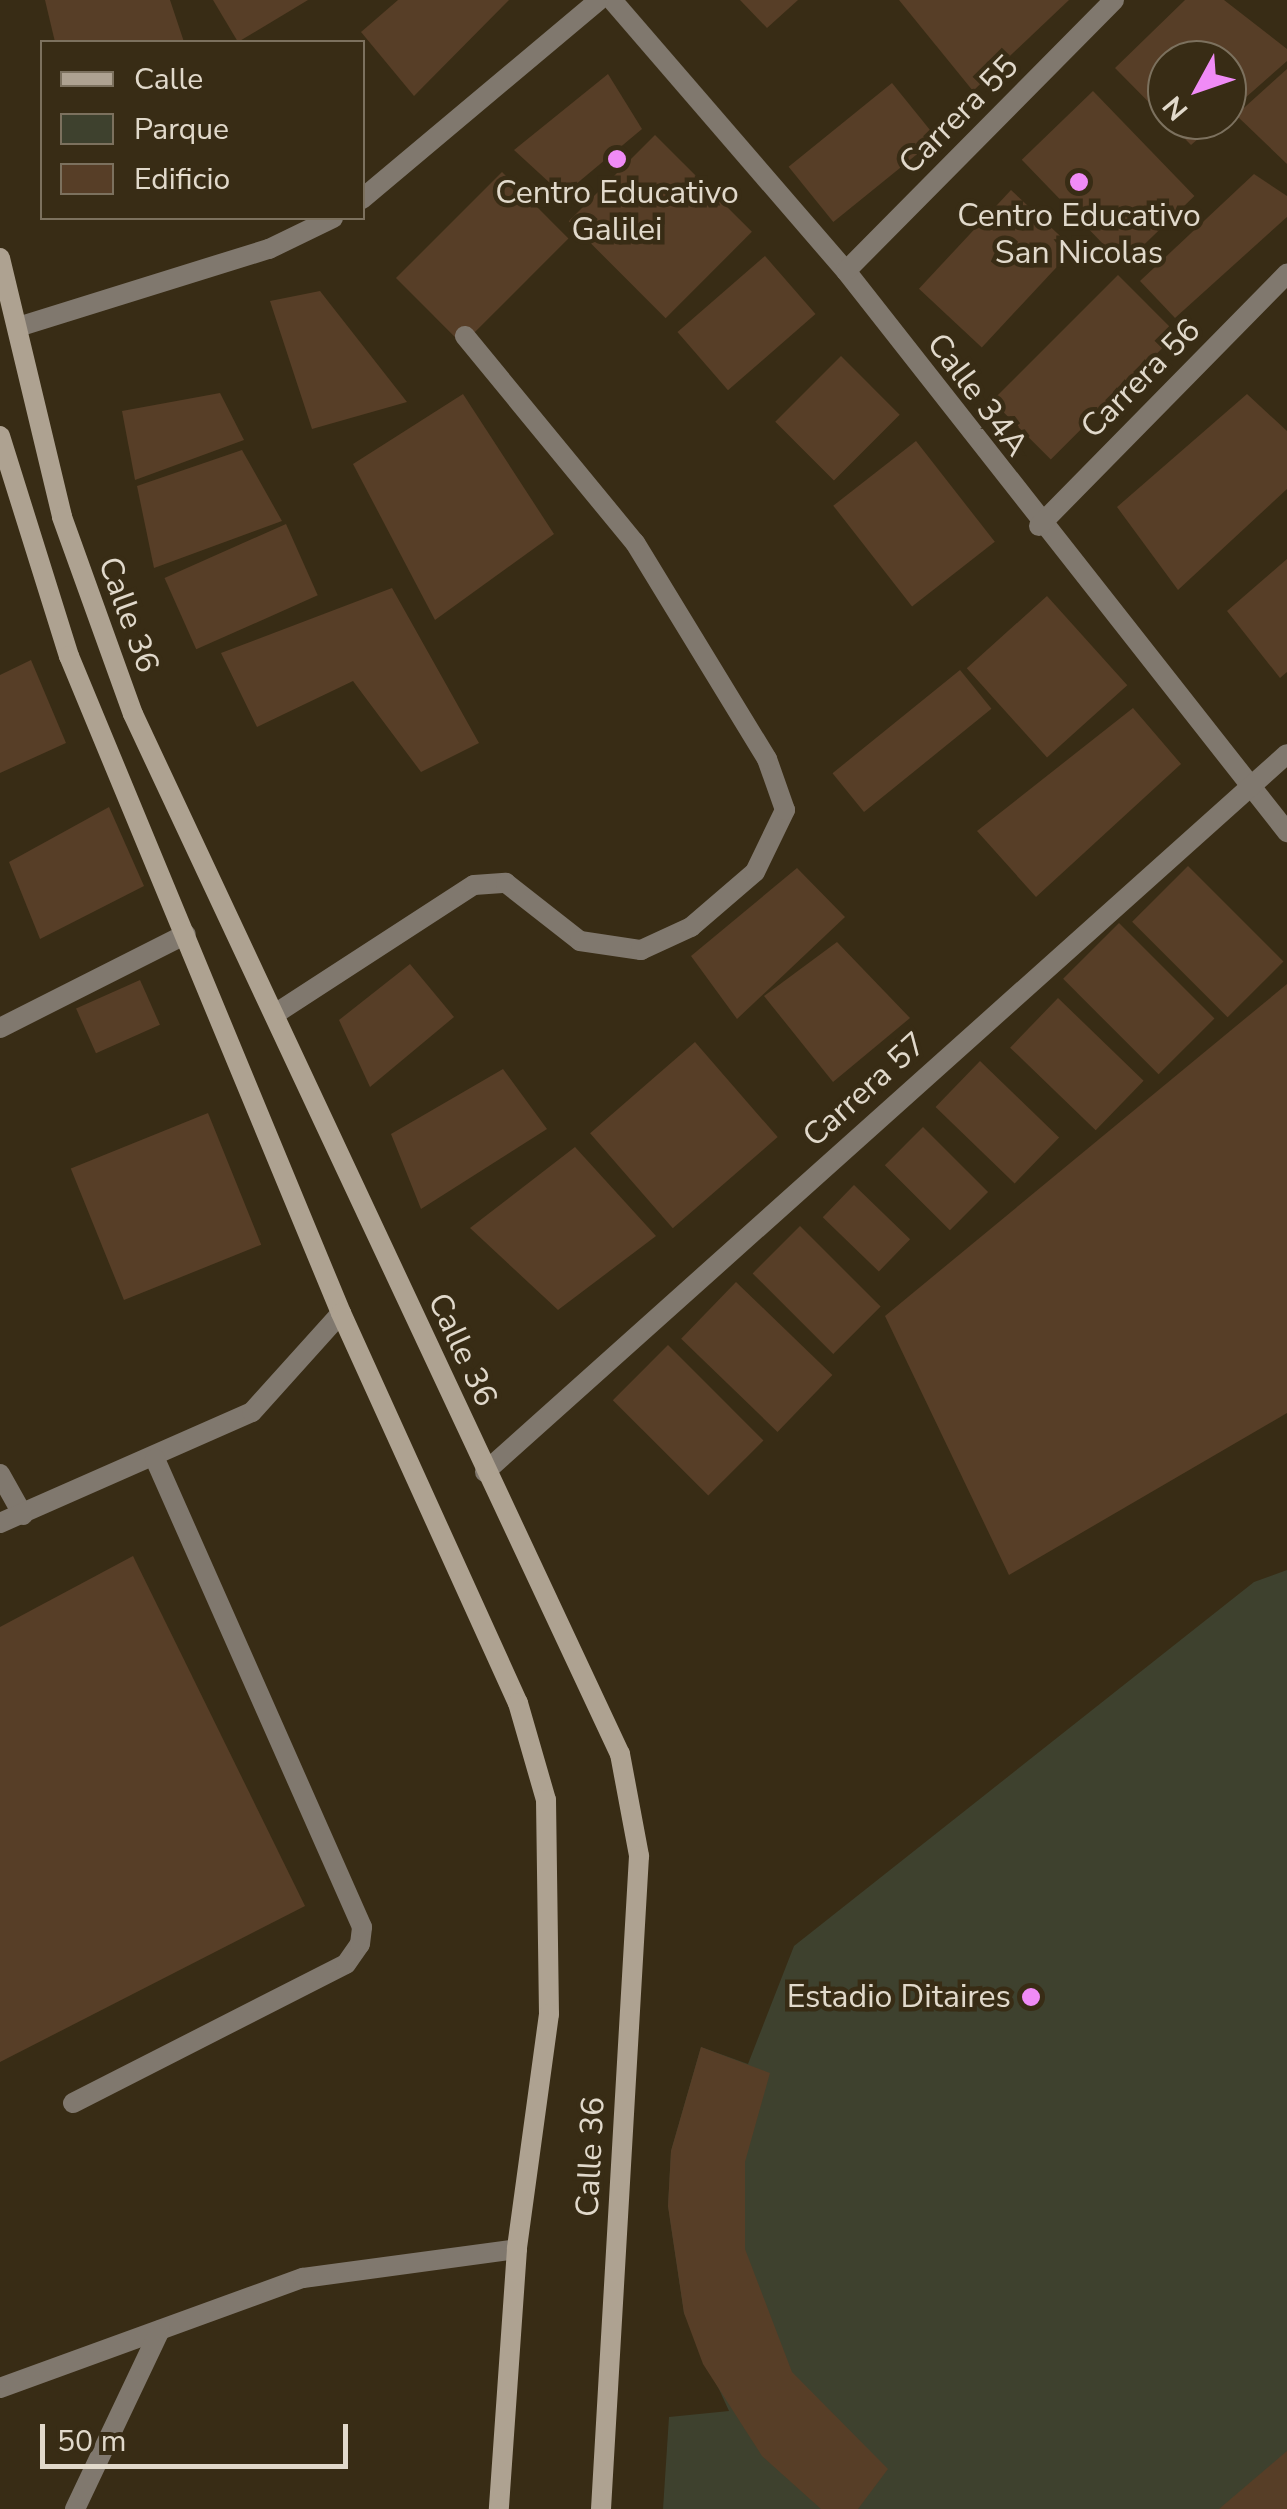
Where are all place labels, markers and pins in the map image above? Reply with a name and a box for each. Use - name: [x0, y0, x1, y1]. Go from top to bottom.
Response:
- marker: Centro Educativo Galilei: [606, 148, 628, 170]
- marker: Centro Educativo San Nicolas: [1068, 171, 1090, 193]
- place label: Centro Educativo Galilei: [495, 175, 739, 250]
- place label: Centro Educativo San Nicolas: [957, 198, 1201, 273]
- place label: Estadio Ditaires: [787, 1978, 1011, 2016]
- marker: Estadio Ditaires: [1020, 1986, 1042, 2008]

